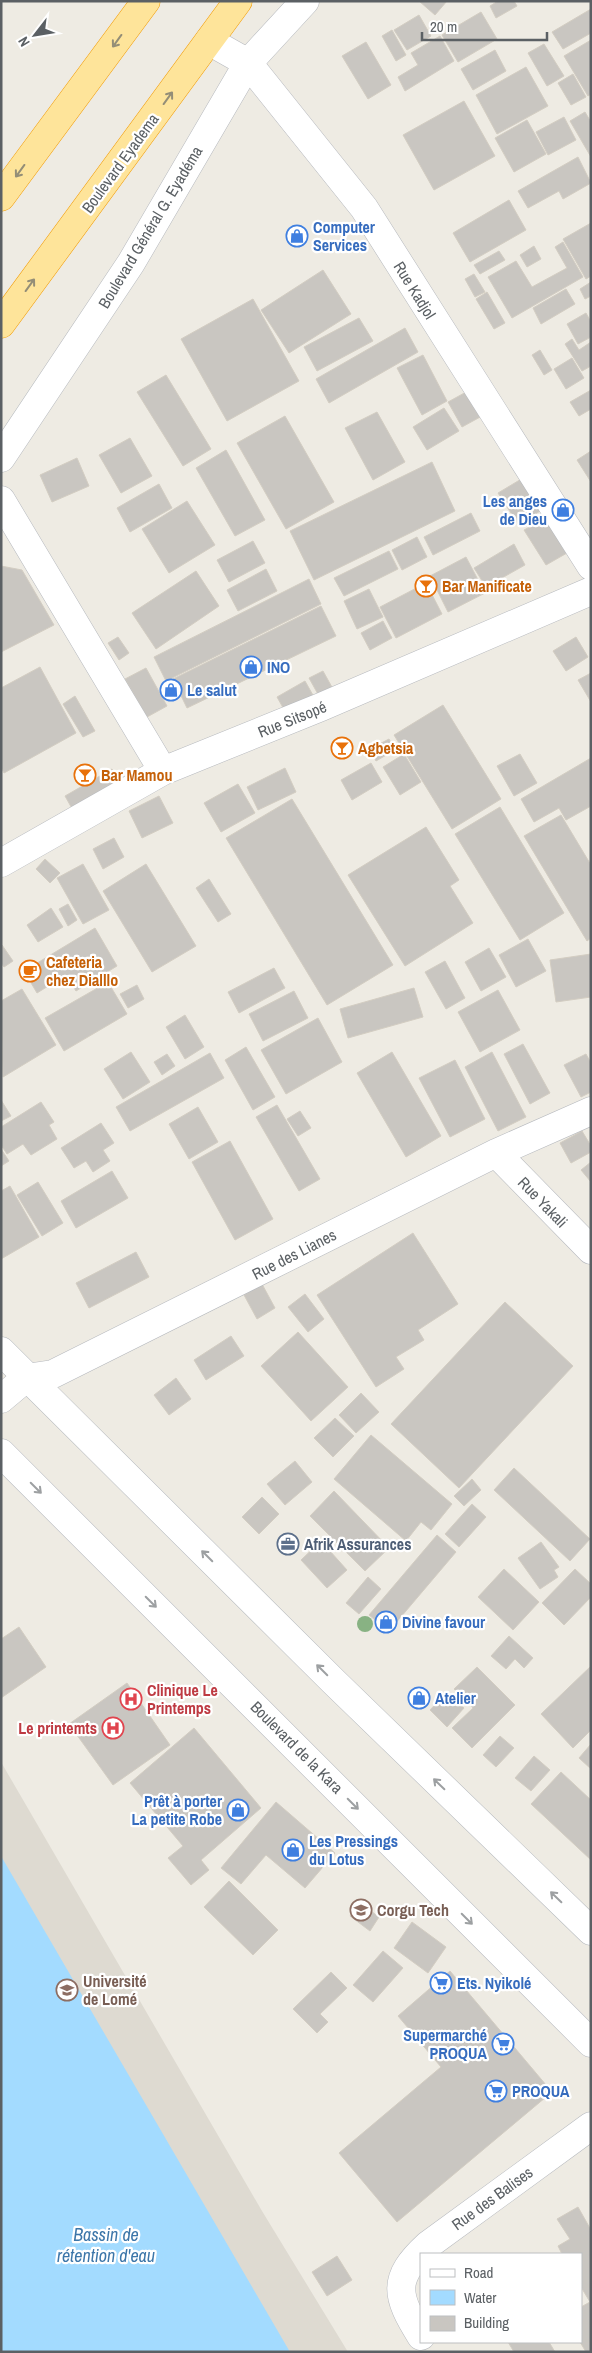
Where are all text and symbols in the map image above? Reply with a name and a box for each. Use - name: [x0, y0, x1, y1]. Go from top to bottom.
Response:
- north arrow: [10, 10, 60, 60]
- scale bar: [422, 10, 547, 42]
- text: 20 m: [430, 16, 457, 37]
- text: N: [14, 34, 34, 50]
- one-way arrow: [112, 34, 122, 48]
- one-way arrow: [162, 92, 173, 105]
- street label: Boulevard Eyadema: [76, 108, 164, 217]
- street label: Boulevard Général G. Eyadéma: [93, 141, 208, 312]
- one-way arrow: [15, 164, 25, 178]
- place label: Computer Services: [313, 216, 376, 256]
- shop icon: Computer Services: [285, 224, 309, 248]
- street label: Rue Kadjol: [389, 257, 441, 323]
- one-way arrow: [25, 278, 35, 292]
- place label: Les anges de Dieu: [483, 490, 547, 530]
- shop icon: Les anges de Dieu: [551, 498, 575, 522]
- bar icon: Bar Manificate: [414, 574, 438, 598]
- place label: Bar Manificate: [442, 575, 532, 597]
- shop icon: INO: [239, 655, 263, 679]
- place label: INO: [267, 656, 290, 678]
- shop icon: Le salut: [159, 678, 183, 702]
- place label: Le salut: [187, 679, 237, 701]
- street label: Rue Sitsopé: [254, 695, 330, 743]
- bar icon: Agbetsia: [330, 736, 354, 760]
- place label: Agbetsia: [358, 737, 414, 759]
- bar icon: Bar Mamou: [73, 763, 97, 787]
- place label: Bar Mamou: [101, 764, 172, 786]
- place label: Cafeteria chez Dialllo: [46, 951, 118, 991]
- cafe icon: Cafeteria chez Dialllo: [18, 959, 42, 983]
- street label: Rue Yakali: [513, 1172, 573, 1232]
- street label: Rue des Lianes: [248, 1223, 340, 1285]
- one-way arrow: [30, 1481, 42, 1494]
- office icon: Afrik Assurances: [276, 1532, 300, 1556]
- place label: Afrik Assurances: [304, 1533, 411, 1555]
- one-way arrow: [201, 1550, 213, 1562]
- one-way arrow: [145, 1596, 157, 1608]
- shop icon: Divine favour: [374, 1610, 398, 1634]
- place label: Divine favour: [402, 1611, 486, 1633]
- one-way arrow: [317, 1665, 329, 1677]
- place label: Clinique Le Printemps: [147, 1679, 218, 1719]
- shop icon: Atelier: [407, 1686, 431, 1710]
- hospital icon: Clinique Le Printemps: [119, 1687, 143, 1711]
- place label: Atelier: [435, 1687, 477, 1709]
- street label: Boulevard de la Kara: [246, 1696, 349, 1799]
- hospital icon: Le printemts: [101, 1716, 125, 1740]
- place label: Le printemts: [18, 1717, 97, 1739]
- one-way arrow: [433, 1778, 445, 1790]
- place label: Prêt à porter La petite Robe: [132, 1790, 223, 1830]
- one-way arrow: [347, 1797, 359, 1810]
- shop icon: Prêt à porter La petite Robe: [226, 1798, 250, 1822]
- place label: Les Pressings du Lotus: [309, 1830, 398, 1870]
- shop icon: Les Pressings du Lotus: [281, 1838, 305, 1862]
- one-way arrow: [549, 1891, 562, 1903]
- school or university icon: Corgu Tech: [349, 1898, 373, 1922]
- place label: Corgu Tech: [377, 1899, 449, 1921]
- one-way arrow: [461, 1913, 473, 1925]
- place label: Université de Lomé: [83, 1970, 146, 2010]
- supermarket icon: Ets. Nyikolé: [429, 1971, 453, 1995]
- place label: Ets. Nyikolé: [457, 1972, 531, 1994]
- school or university icon: Université de Lomé: [55, 1978, 79, 2002]
- place label: Supermarché PROQUA: [403, 2024, 488, 2064]
- supermarket icon: Supermarché PROQUA: [491, 2032, 515, 2056]
- supermarket icon: PROQUA: [484, 2079, 508, 2103]
- place label: PROQUA: [512, 2080, 570, 2102]
- street label: Rue des Balises: [447, 2161, 537, 2235]
- water label: Bassin de rétention d'eau: [57, 2222, 155, 2268]
- legend: [420, 2253, 582, 2343]
- text: Road: [464, 2262, 493, 2283]
- text: Water: [464, 2287, 496, 2308]
- text: Building: [464, 2312, 509, 2333]

